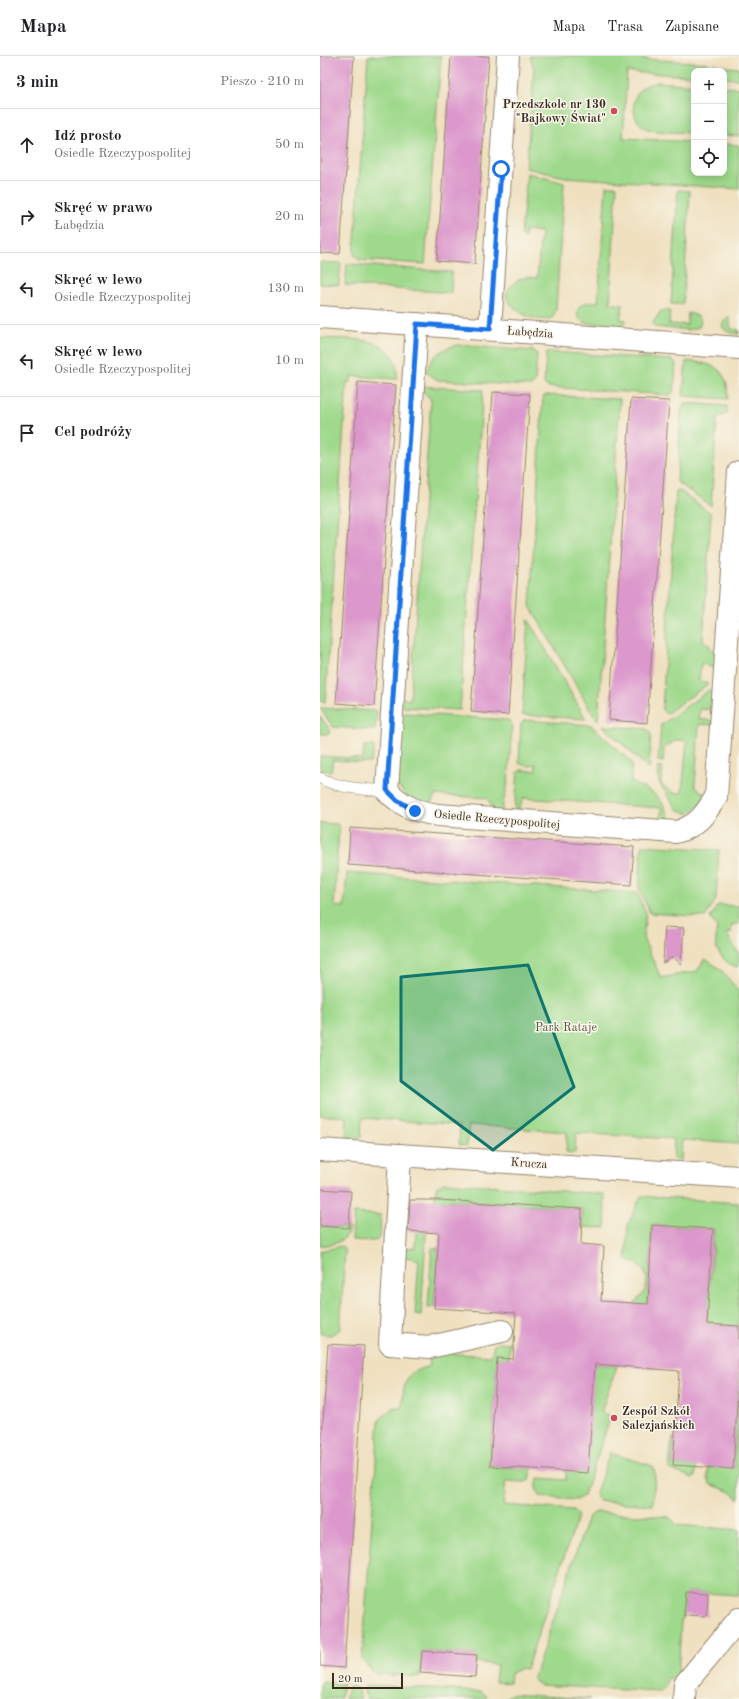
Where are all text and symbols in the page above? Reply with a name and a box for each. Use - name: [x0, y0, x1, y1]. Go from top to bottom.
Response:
- text: Mapa: [20, 18, 67, 37]
- text: Mapa: [552, 20, 585, 34]
- text: Trasa: [607, 20, 643, 34]
- text: Zapisane: [665, 20, 719, 34]
- map controls: [691, 68, 727, 176]
- button: +: [691, 68, 727, 104]
- text: 3 min: [16, 74, 59, 91]
- text: Pieszo · 210 m: [220, 75, 304, 88]
- place label: Przedszkole nr 130 "Bajkowy Świat": [502, 99, 606, 125]
- button: −: [691, 104, 727, 140]
- marker: Przedszkole nr 130 "Bajkowy Świat": [609, 106, 619, 116]
- text: Idź prosto: [54, 129, 121, 144]
- icon: ahead: [16, 134, 38, 156]
- text: 50 m: [275, 138, 304, 151]
- button: locate: [691, 140, 727, 176]
- text: Osiedle Rzeczypospolitej: [54, 147, 191, 160]
- route start: [492, 160, 510, 178]
- text: Skręć w prawo: [54, 201, 153, 216]
- icon: right: [16, 206, 38, 228]
- text: 20 m: [275, 210, 304, 223]
- text: Łabędzia: [54, 219, 104, 232]
- text: Skręć w lewo: [54, 273, 142, 288]
- icon: left: [16, 278, 38, 300]
- text: 130 m: [267, 282, 304, 295]
- text: Osiedle Rzeczypospolitej: [54, 291, 191, 304]
- street label: Łabędzia: [506, 325, 554, 341]
- text: Skręć w lewo: [54, 345, 142, 360]
- icon: left: [16, 350, 38, 372]
- text: 10 m: [275, 354, 304, 367]
- text: Osiedle Rzeczypospolitej: [54, 363, 191, 376]
- icon: arrive: [16, 422, 38, 444]
- text: Cel podróży: [54, 425, 132, 440]
- route end: [406, 802, 424, 820]
- street label: Osiedle Rzeczypospolitej: [433, 809, 560, 831]
- park label: Park Rataje: [535, 1022, 598, 1034]
- street label: Krucza: [510, 1157, 548, 1171]
- place label: Zespół Szkół Salezjańskich: [622, 1406, 695, 1432]
- marker: Zespół Szkół Salezjańskich: [609, 1413, 619, 1423]
- scale bar: [332, 1671, 403, 1690]
- text: 20 m: [338, 1674, 363, 1685]

